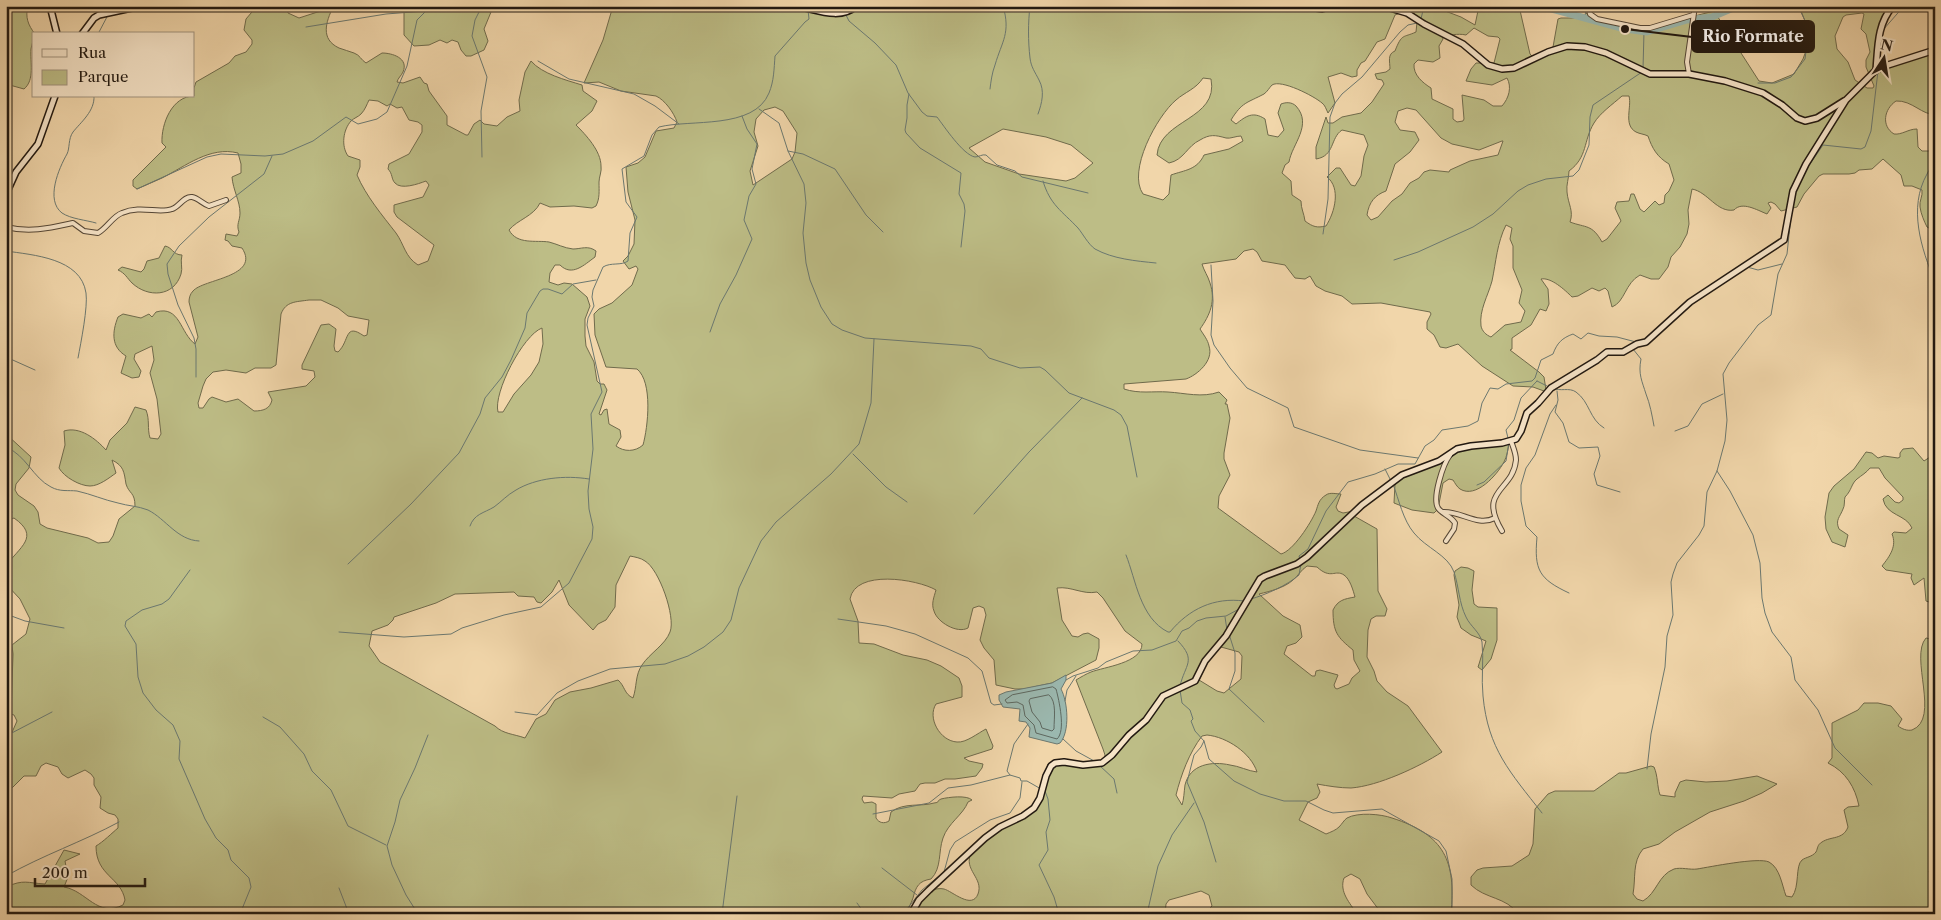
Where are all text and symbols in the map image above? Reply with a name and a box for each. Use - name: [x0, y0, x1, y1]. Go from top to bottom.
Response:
- callout: Rio Formate: [1692, 21, 1814, 52]
- text: Rio Formate: [1702, 26, 1804, 46]
- legend: [32, 32, 195, 98]
- north arrow: [1858, 32, 1908, 82]
- text: N: [1879, 35, 1895, 55]
- text: Rua: [78, 43, 106, 62]
- text: Parque: [78, 67, 128, 86]
- scale bar: [35, 855, 145, 887]
- text: 200 m: [42, 863, 88, 882]

